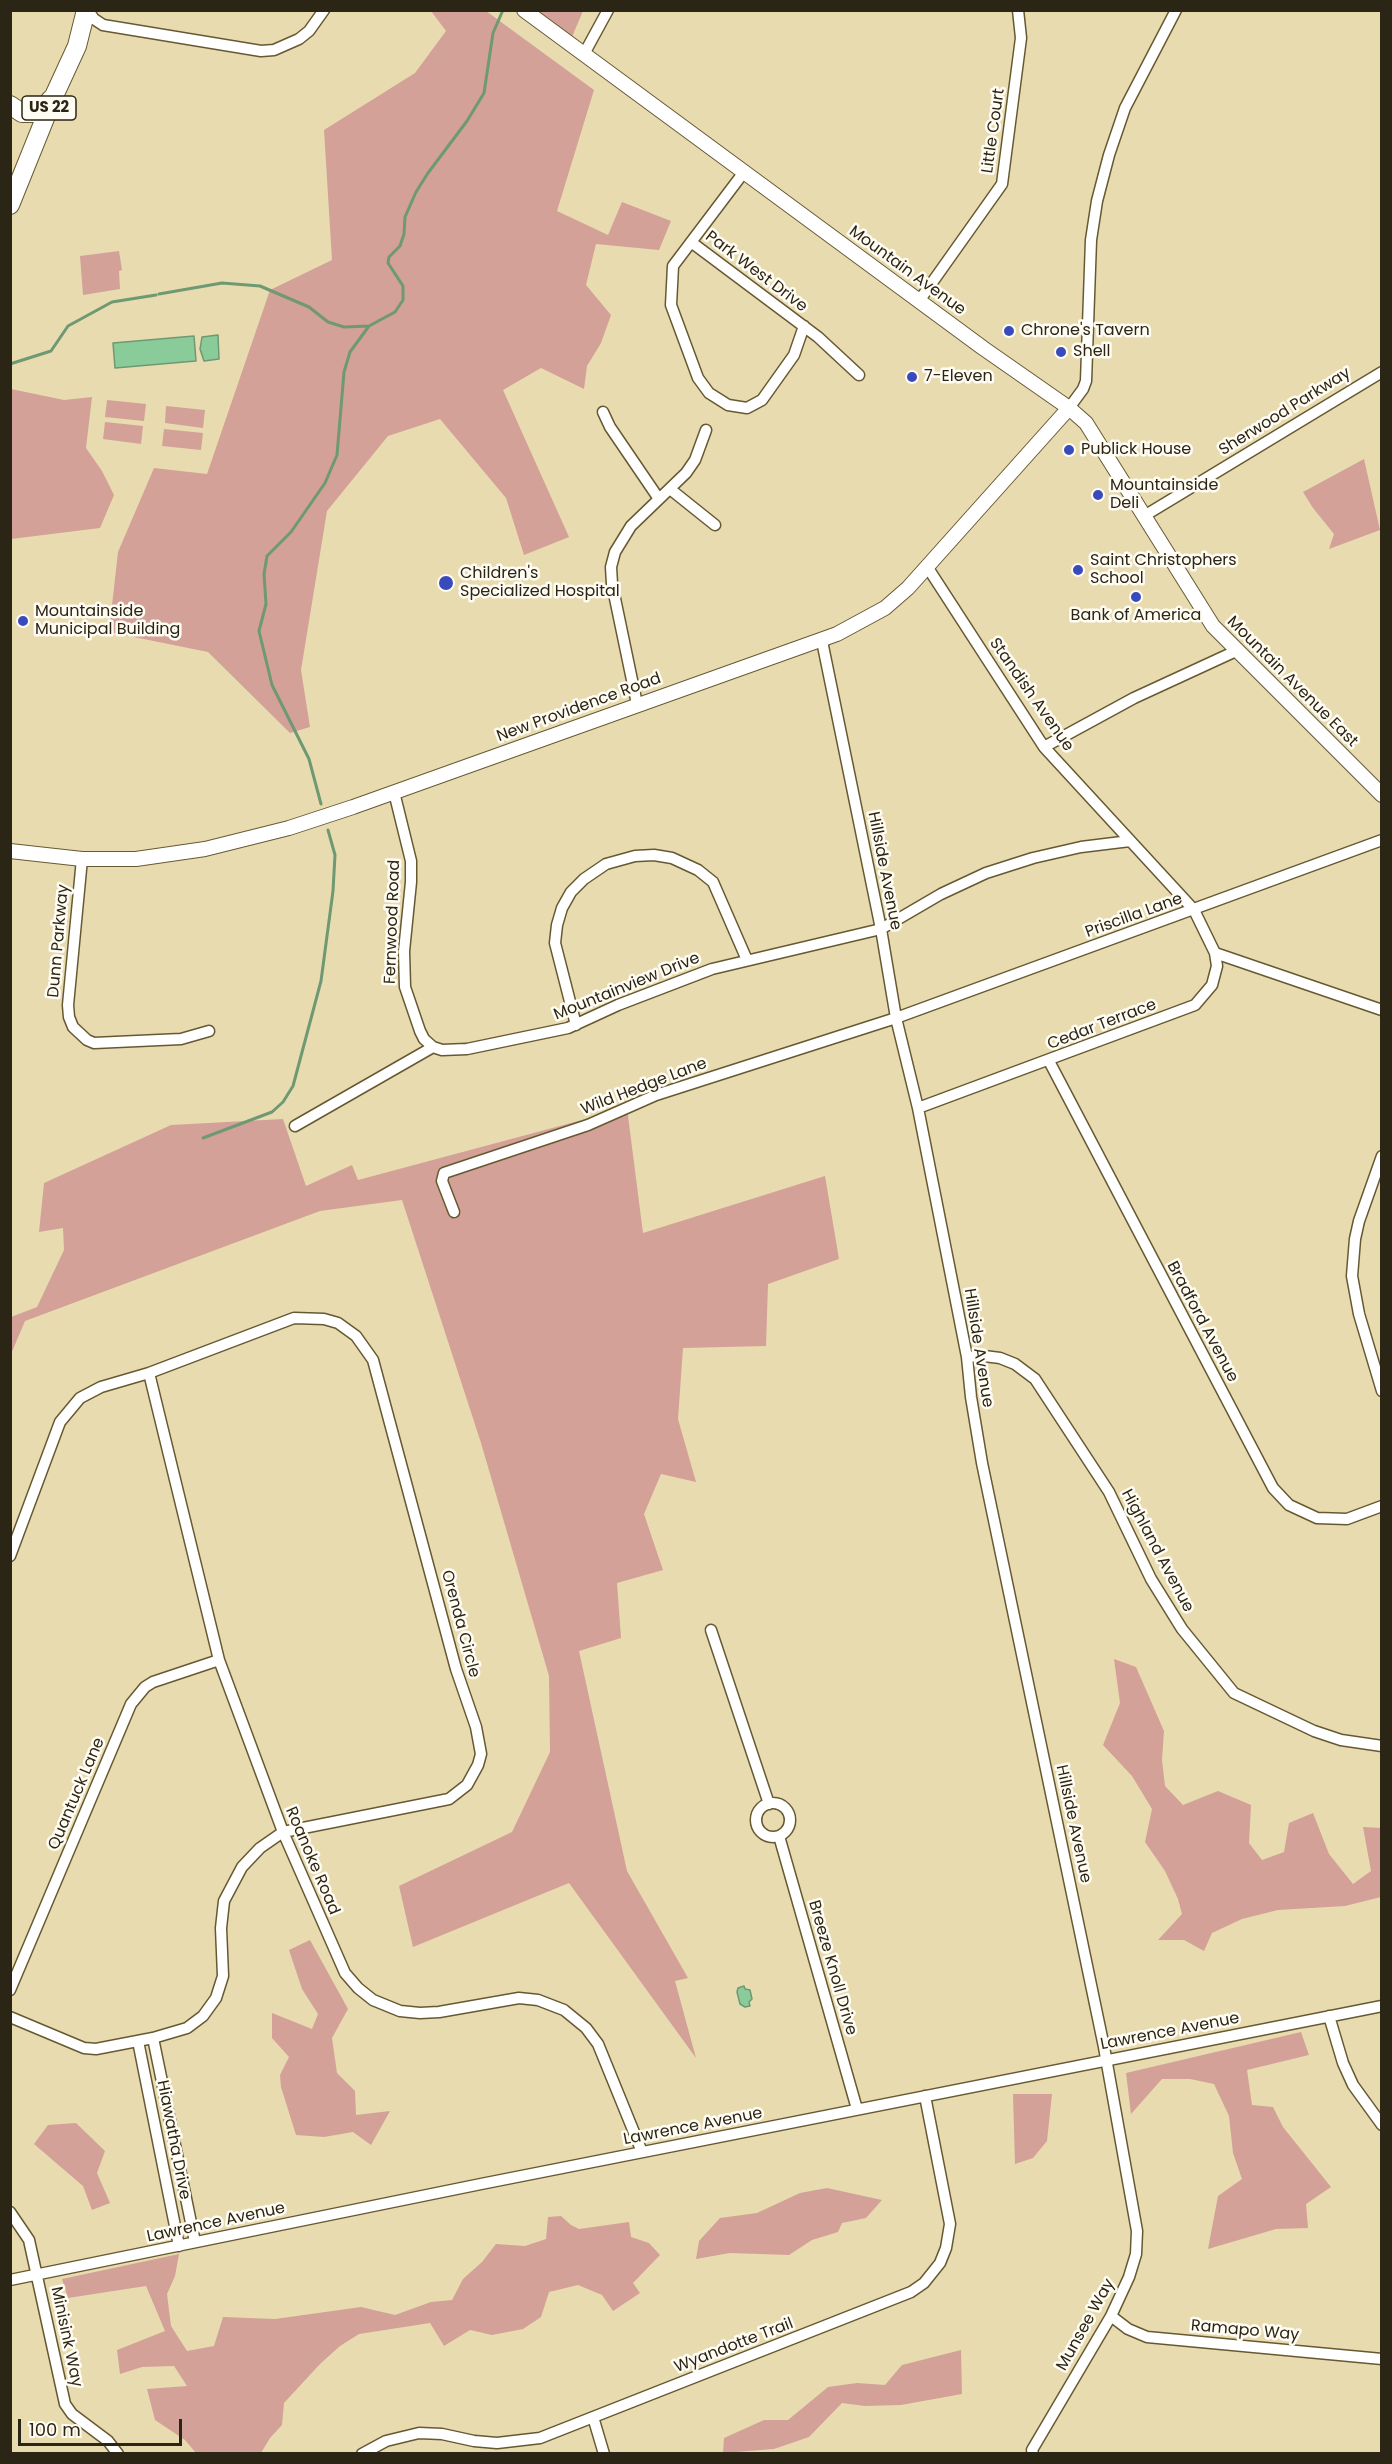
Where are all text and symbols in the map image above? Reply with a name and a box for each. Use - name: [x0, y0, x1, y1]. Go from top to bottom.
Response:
- street label: Little Court: [979, 87, 1009, 175]
- road number: US 22: [22, 96, 76, 120]
- street label: Mountain Avenue: [845, 222, 969, 320]
- street label: Park West Drive: [701, 227, 811, 317]
- place label: Chrone's Tavern: [1021, 321, 1150, 341]
- marker: Chrone's Tavern: [1002, 324, 1016, 338]
- place label: Shell: [1073, 342, 1110, 362]
- marker: Shell: [1054, 345, 1068, 359]
- street label: Sherwood Parkway: [1216, 364, 1354, 460]
- place label: 7-Eleven: [924, 367, 993, 387]
- marker: 7-Eleven: [905, 370, 919, 384]
- place label: Publick House: [1081, 440, 1191, 460]
- marker: Publick House: [1062, 443, 1076, 457]
- place label: Mountainside Deli: [1110, 476, 1218, 514]
- marker: Mountainside Deli: [1091, 488, 1105, 502]
- place label: Saint Christophers School: [1090, 551, 1237, 589]
- marker: Saint Christophers School: [1071, 563, 1085, 577]
- place label: Children's Specialized Hospital: [460, 564, 620, 602]
- marker: Children's Specialized Hospital: [437, 574, 455, 592]
- marker: Bank of America: [1129, 590, 1143, 604]
- place label: Mountainside Municipal Building: [35, 602, 180, 640]
- place label: Bank of America: [1071, 606, 1201, 626]
- street label: Mountain Avenue East: [1223, 613, 1361, 751]
- marker: Mountainside Municipal Building: [16, 614, 30, 628]
- street label: Standish Avenue: [985, 635, 1077, 755]
- street label: New Providence Road: [494, 669, 664, 747]
- street label: Hillside Avenue: [863, 810, 905, 932]
- street label: Fernwood Road: [381, 859, 405, 985]
- street label: Dunn Parkway: [44, 884, 74, 998]
- street label: Priscilla Lane: [1083, 890, 1185, 942]
- street label: Mountainview Drive: [551, 949, 703, 1025]
- street label: Cedar Terrace: [1045, 995, 1159, 1055]
- street label: Wild Hedge Lane: [578, 1054, 710, 1120]
- street label: Bradford Avenue: [1162, 1258, 1242, 1386]
- street label: Hillside Avenue: [959, 1287, 997, 1409]
- street label: Highland Avenue: [1117, 1486, 1197, 1616]
- street label: Orenda Circle: [436, 1568, 484, 1680]
- street label: Quantuck Lane: [45, 1735, 109, 1853]
- street label: Hillside Avenue: [1051, 1763, 1095, 1885]
- street label: Roanoke Road: [281, 1804, 343, 1918]
- street label: Breeze Knoll Drive: [804, 1898, 860, 2038]
- street label: Lawrence Avenue: [1099, 2009, 1241, 2055]
- street label: Hiawatha Drive: [152, 2079, 194, 2201]
- street label: Lawrence Avenue: [622, 2104, 764, 2150]
- street label: Lawrence Avenue: [145, 2199, 287, 2247]
- street label: Munsee Way: [1053, 2276, 1119, 2374]
- street label: Minisink Way: [46, 2285, 86, 2389]
- street label: Wyandotte Trail: [672, 2314, 796, 2378]
- street label: Ramapo Way: [1190, 2317, 1300, 2345]
- scale bar: [21, 2407, 184, 2445]
- text: 100 m: [29, 2417, 81, 2442]

